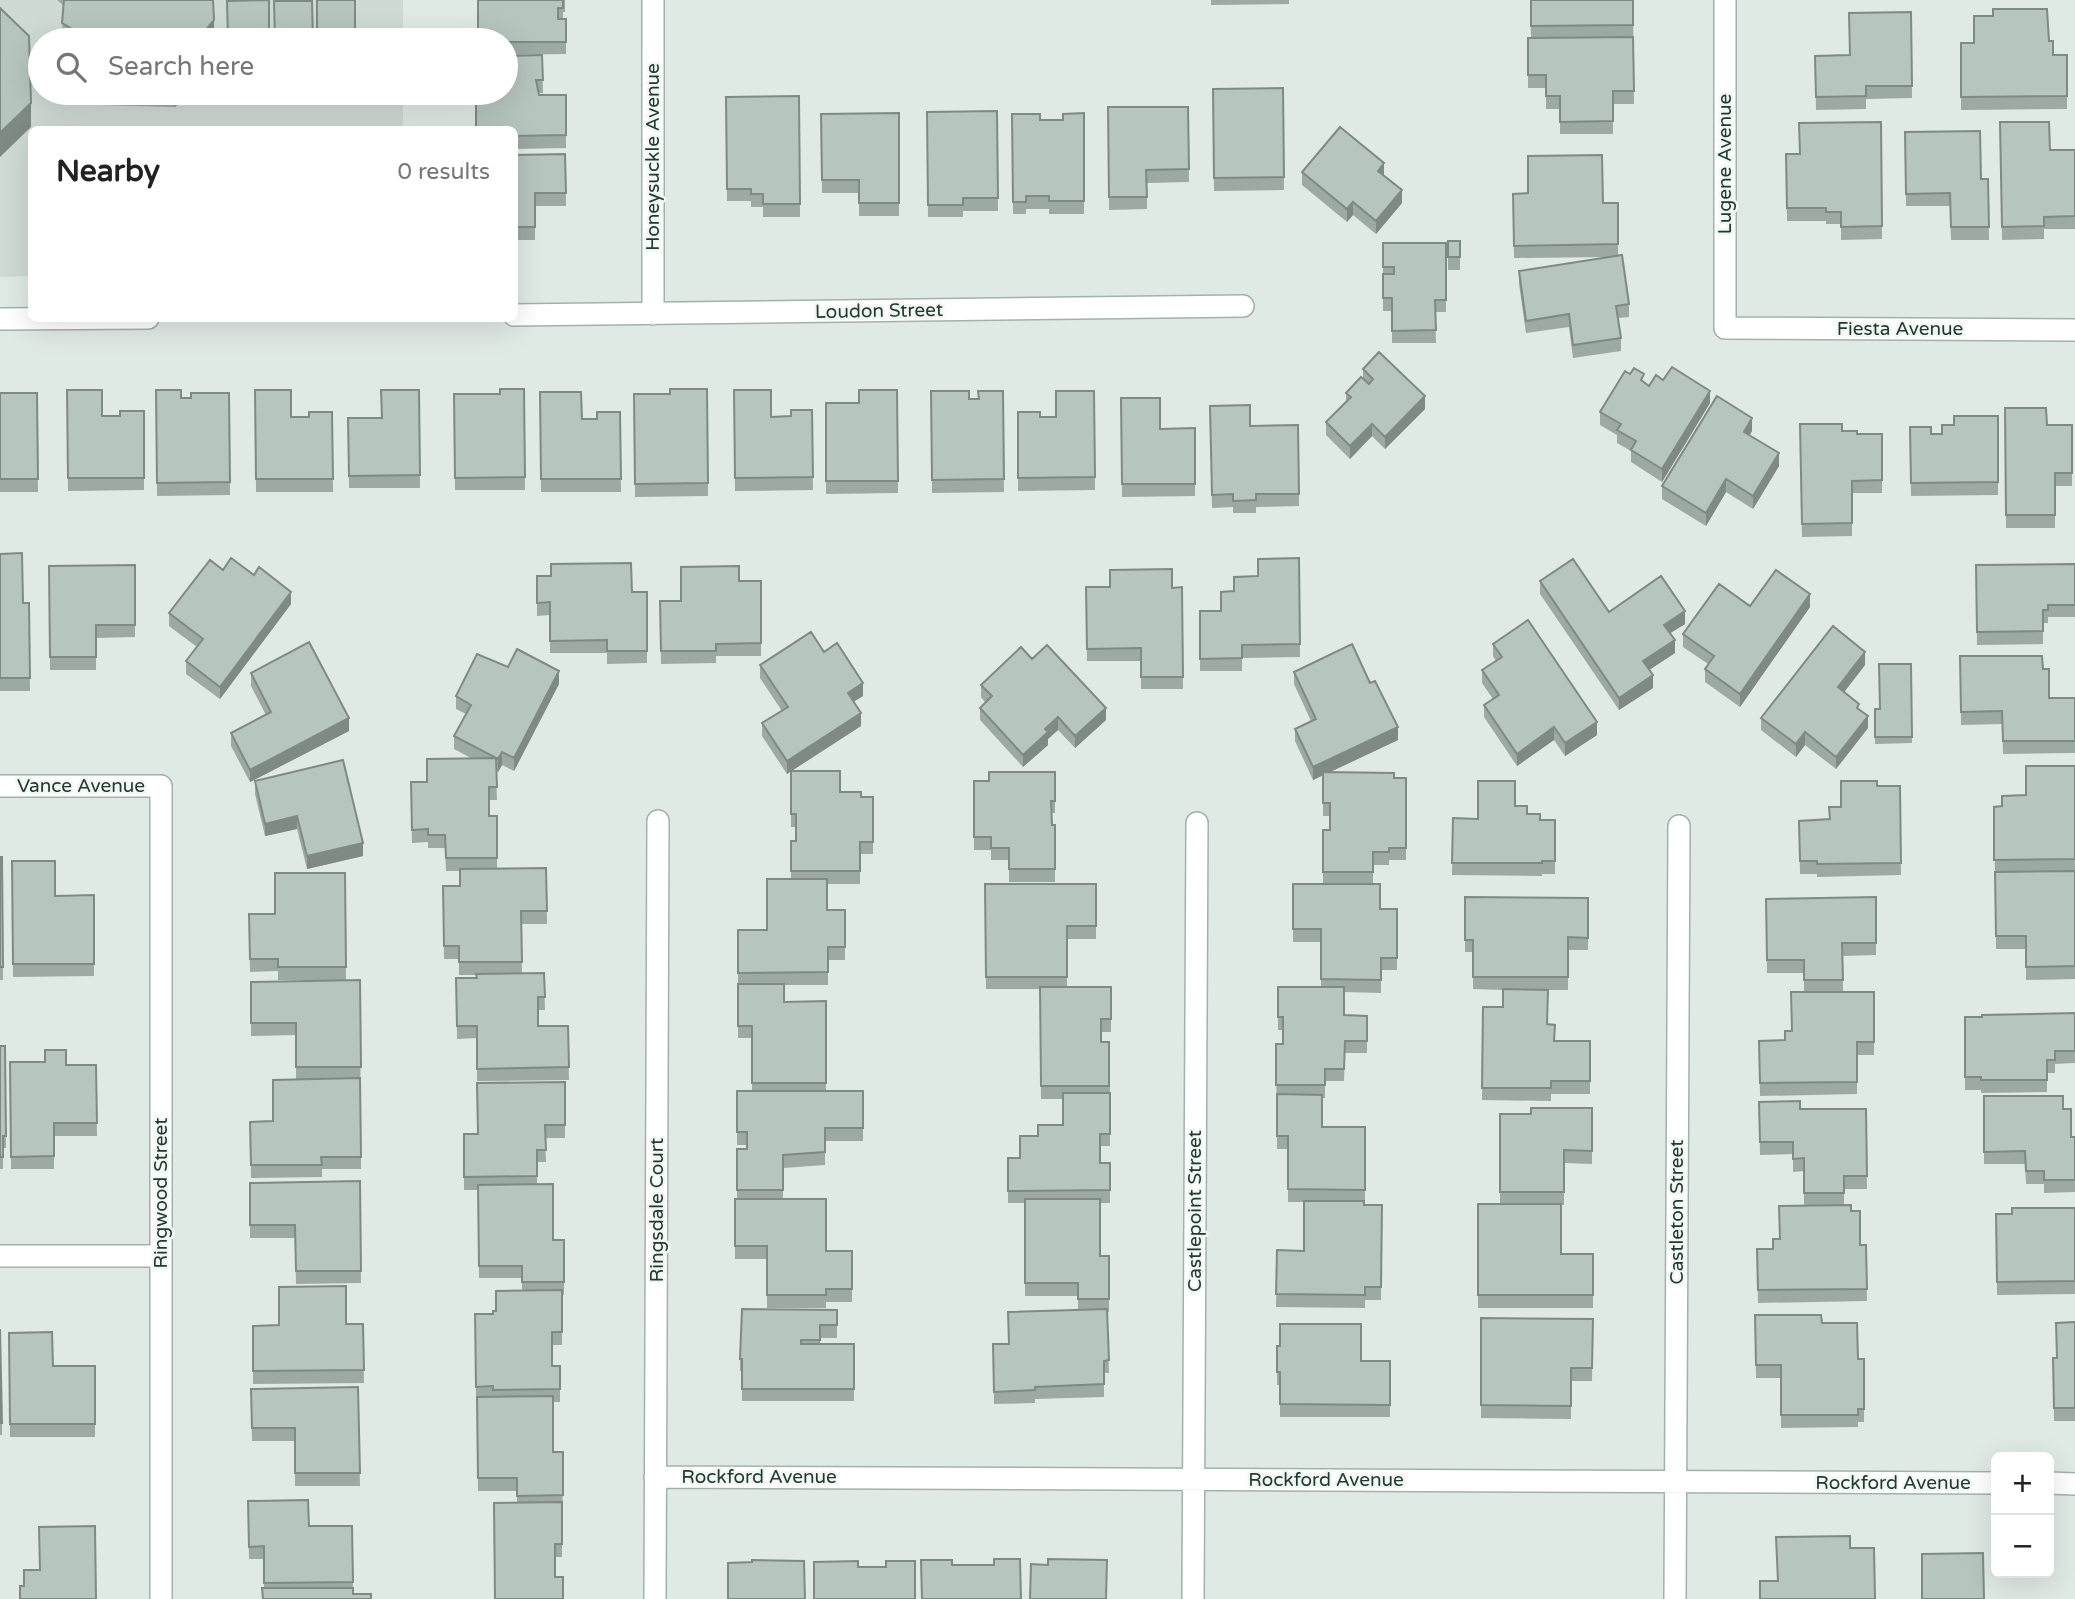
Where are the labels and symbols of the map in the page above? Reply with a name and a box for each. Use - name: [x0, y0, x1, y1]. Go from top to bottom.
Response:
- street label: Honeysuckle Avenue: [642, 63, 664, 251]
- street label: Lugene Avenue: [1714, 94, 1736, 234]
- street label: Loudon Street: [815, 299, 943, 323]
- street label: Fiesta Avenue: [1837, 318, 1963, 340]
- street label: Vance Avenue: [17, 775, 145, 797]
- street label: Ringwood Street: [150, 1117, 172, 1269]
- street label: Castlepoint Street: [1184, 1130, 1206, 1292]
- street label: Ringsdale Court: [646, 1138, 668, 1282]
- street label: Castleton Street: [1666, 1139, 1688, 1285]
- street label: Rockford Avenue: [681, 1466, 837, 1488]
- street label: Rockford Avenue: [1248, 1469, 1404, 1491]
- street label: Rockford Avenue: [1815, 1472, 1971, 1494]

